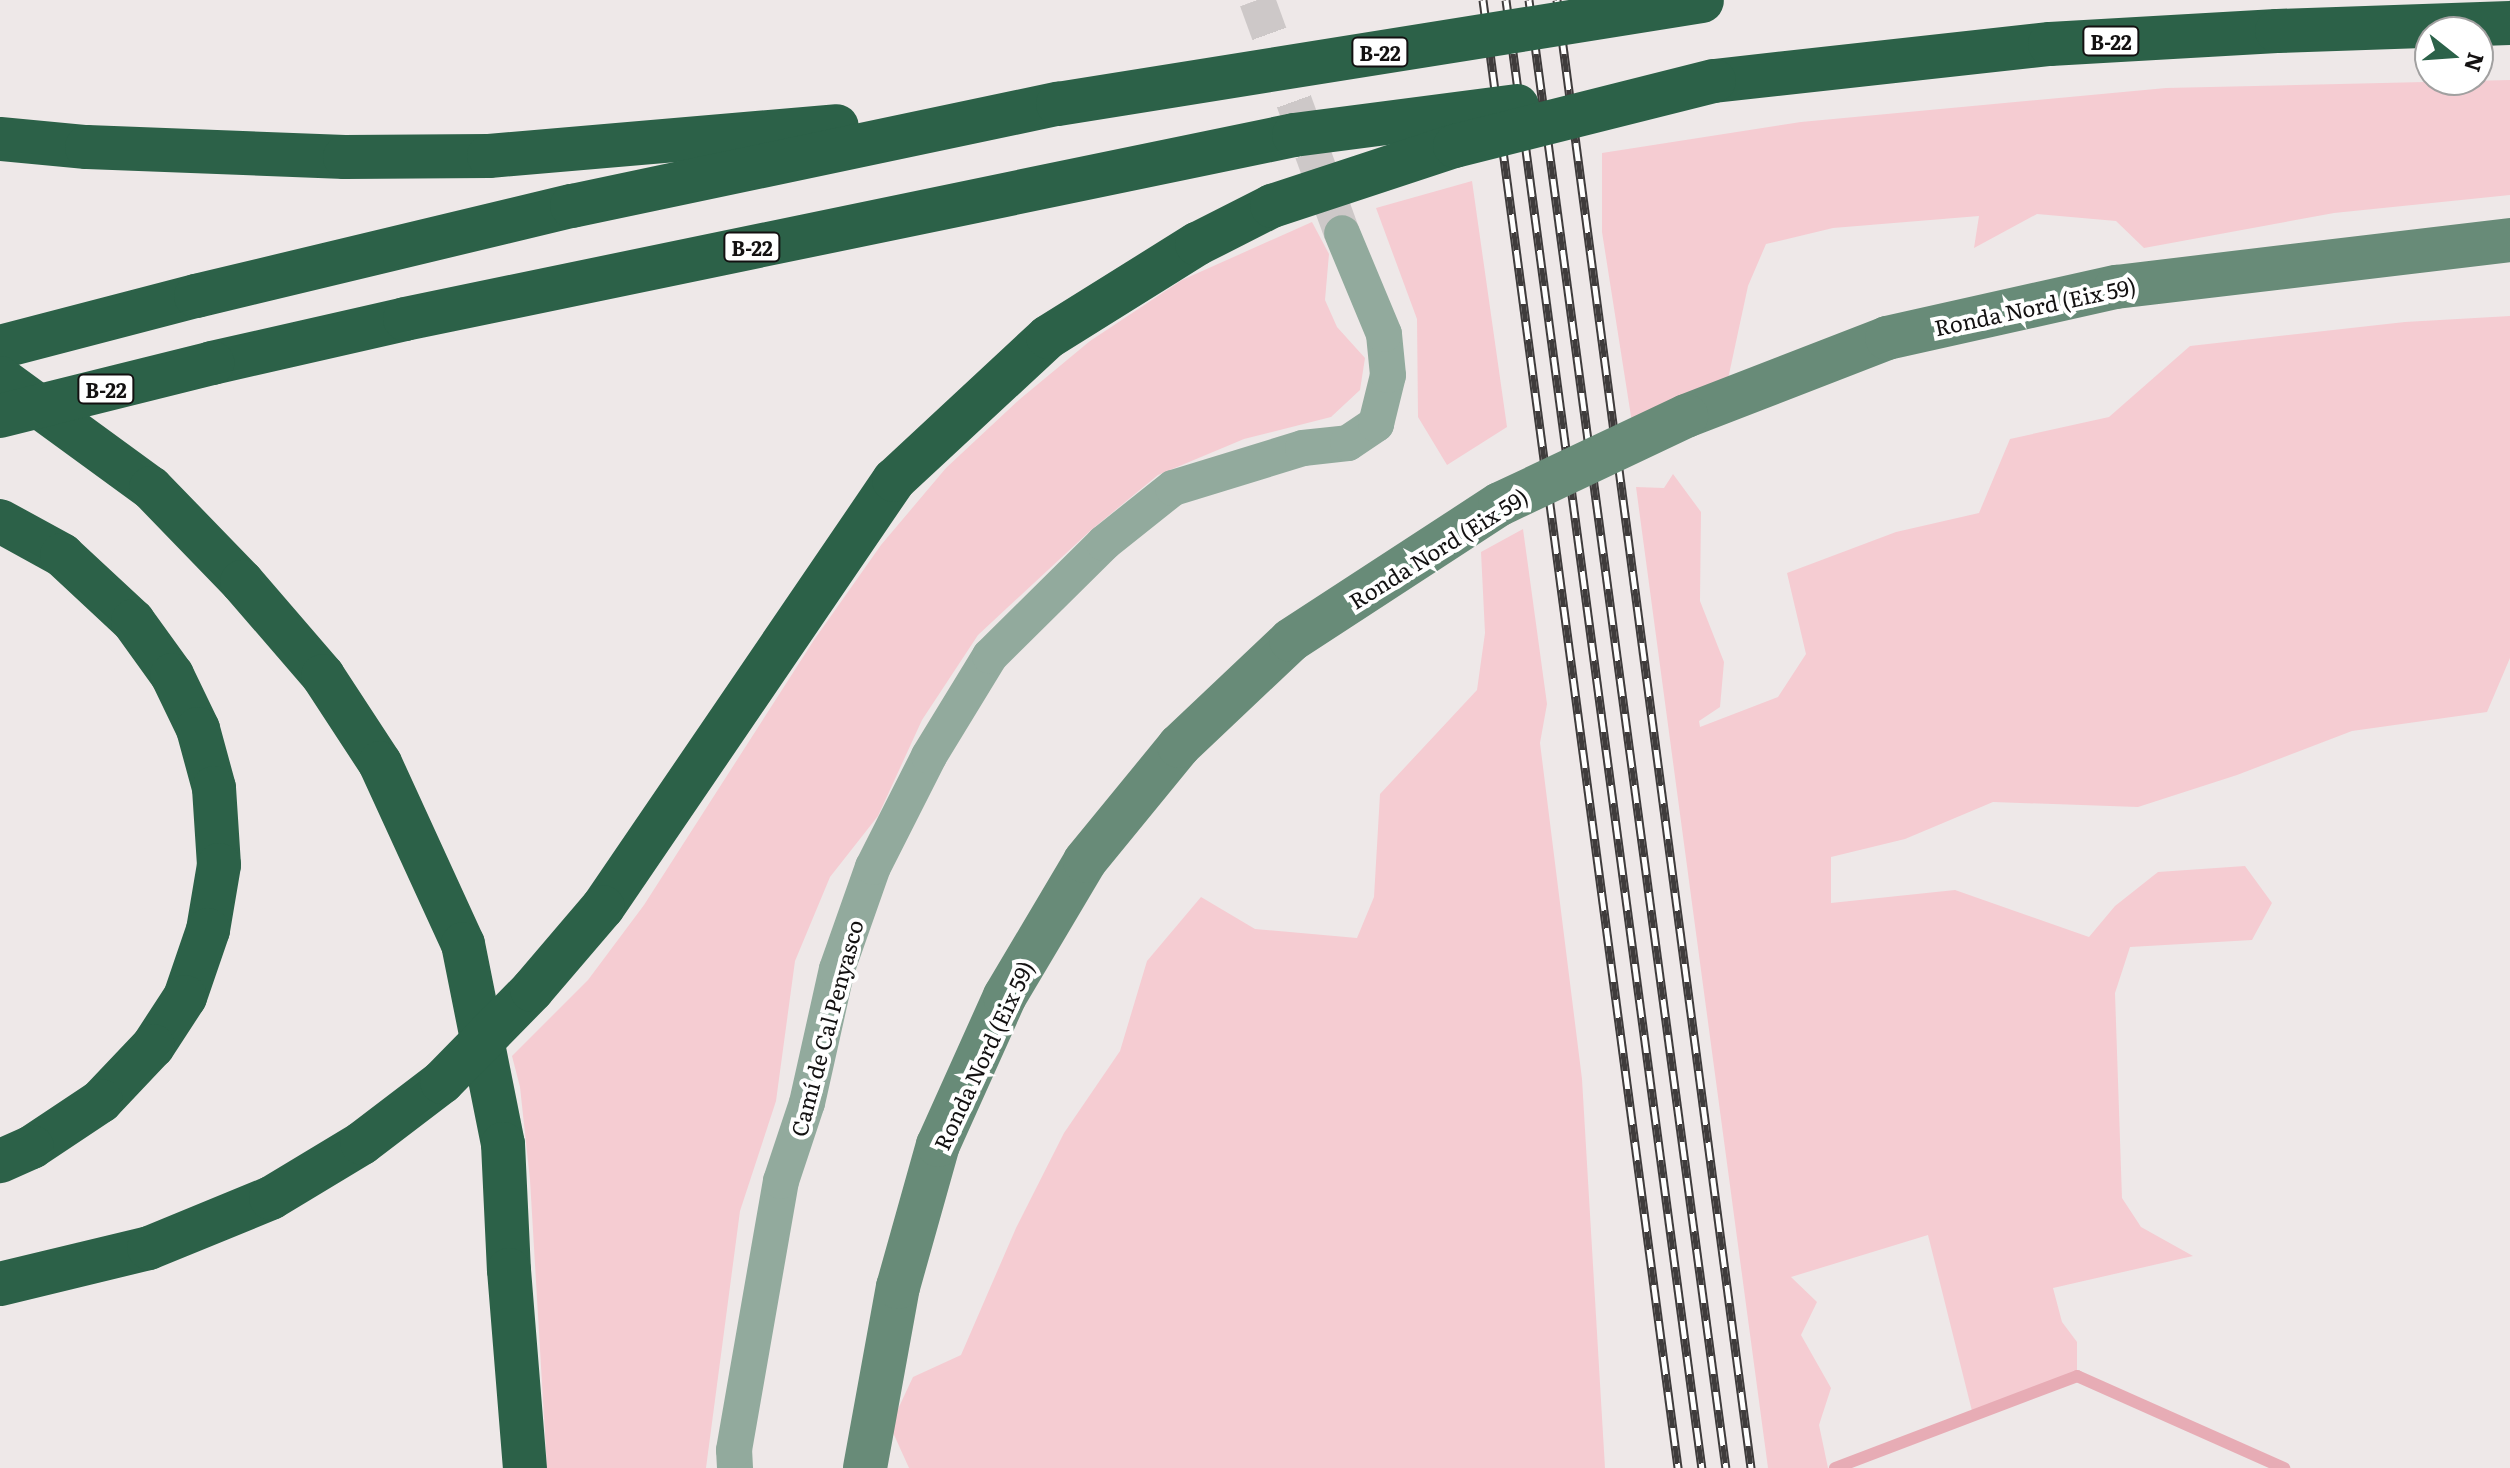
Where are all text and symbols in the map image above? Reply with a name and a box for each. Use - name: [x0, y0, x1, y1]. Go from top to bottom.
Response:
- north arrow: [2414, 16, 2494, 96]
- road number: B-22: [2081, 25, 2141, 57]
- road number: B-22: [1350, 36, 1410, 68]
- text: N: [2457, 49, 2494, 76]
- road number: B-22: [722, 231, 782, 263]
- street label: Ronda Nord (Eix 59): [1932, 272, 2138, 340]
- road number: B-22: [76, 373, 136, 405]
- street label: Ronda Nord (Eix 59): [1344, 482, 1532, 614]
- street label: Camí de Cal Penyasco: [784, 917, 868, 1139]
- street label: Ronda Nord (Eix 59): [928, 956, 1038, 1154]

